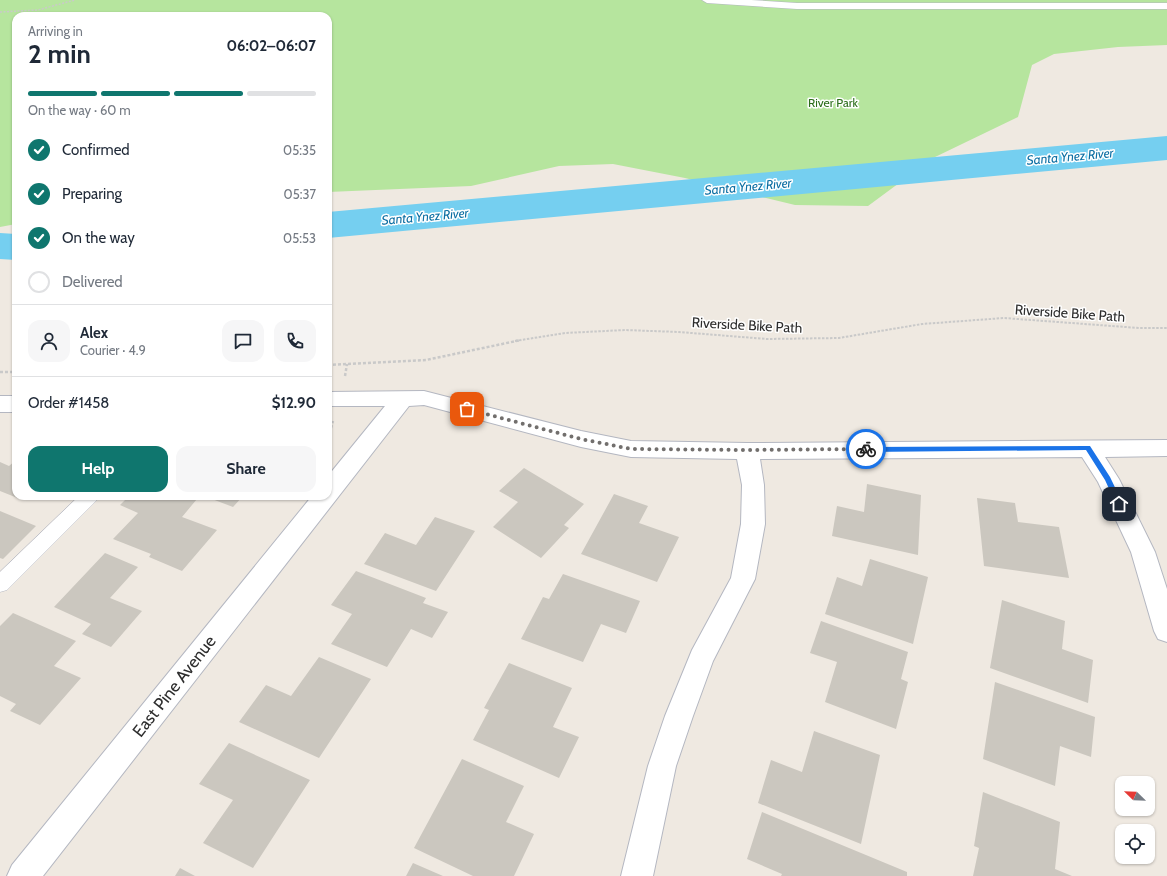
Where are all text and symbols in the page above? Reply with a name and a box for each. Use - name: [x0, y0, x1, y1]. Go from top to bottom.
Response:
- text: Arriving in: [28, 23, 83, 39]
- text: 06:02–06:07: [226, 37, 316, 55]
- text: 2 min: [28, 38, 91, 70]
- park label: River Park: [808, 95, 858, 110]
- text: On the way · 60 m: [28, 102, 131, 118]
- icon: check: [28, 139, 50, 161]
- text: Confirmed: [62, 141, 130, 159]
- text: 05:35: [283, 142, 316, 158]
- water label: Santa Ynez River: [1026, 144, 1115, 168]
- water label: Santa Ynez River: [704, 174, 793, 198]
- icon: check: [28, 183, 50, 205]
- text: Preparing: [62, 185, 122, 203]
- text: 05:37: [284, 186, 316, 202]
- water label: Santa Ynez River: [381, 204, 470, 228]
- icon: check: [28, 227, 50, 249]
- text: On the way: [62, 229, 135, 247]
- text: 05:53: [283, 230, 316, 246]
- text: Delivered: [62, 273, 123, 291]
- street label: Riverside Bike Path: [1014, 300, 1126, 326]
- street label: Riverside Bike Path: [691, 313, 803, 337]
- button: person: [28, 320, 70, 362]
- button: chat: [222, 320, 264, 362]
- button: phone: [274, 320, 316, 362]
- text: Alex: [80, 324, 108, 342]
- text: Courier · 4.9: [80, 342, 146, 358]
- pin: [450, 392, 484, 426]
- text: Order #1458: [28, 394, 109, 412]
- text: $12.90: [272, 394, 316, 412]
- icon: bag: [456, 398, 478, 420]
- courier: [846, 429, 886, 469]
- icon: bike: [855, 438, 877, 460]
- button: Help: [28, 446, 168, 492]
- button: Share: [176, 446, 316, 492]
- pin: [1102, 487, 1136, 521]
- icon: home: [1108, 493, 1130, 515]
- street label: East Pine Avenue: [128, 631, 220, 741]
- north arrow: [1115, 776, 1155, 816]
- map controls: [1115, 776, 1155, 864]
- button: locate: [1115, 824, 1155, 864]

